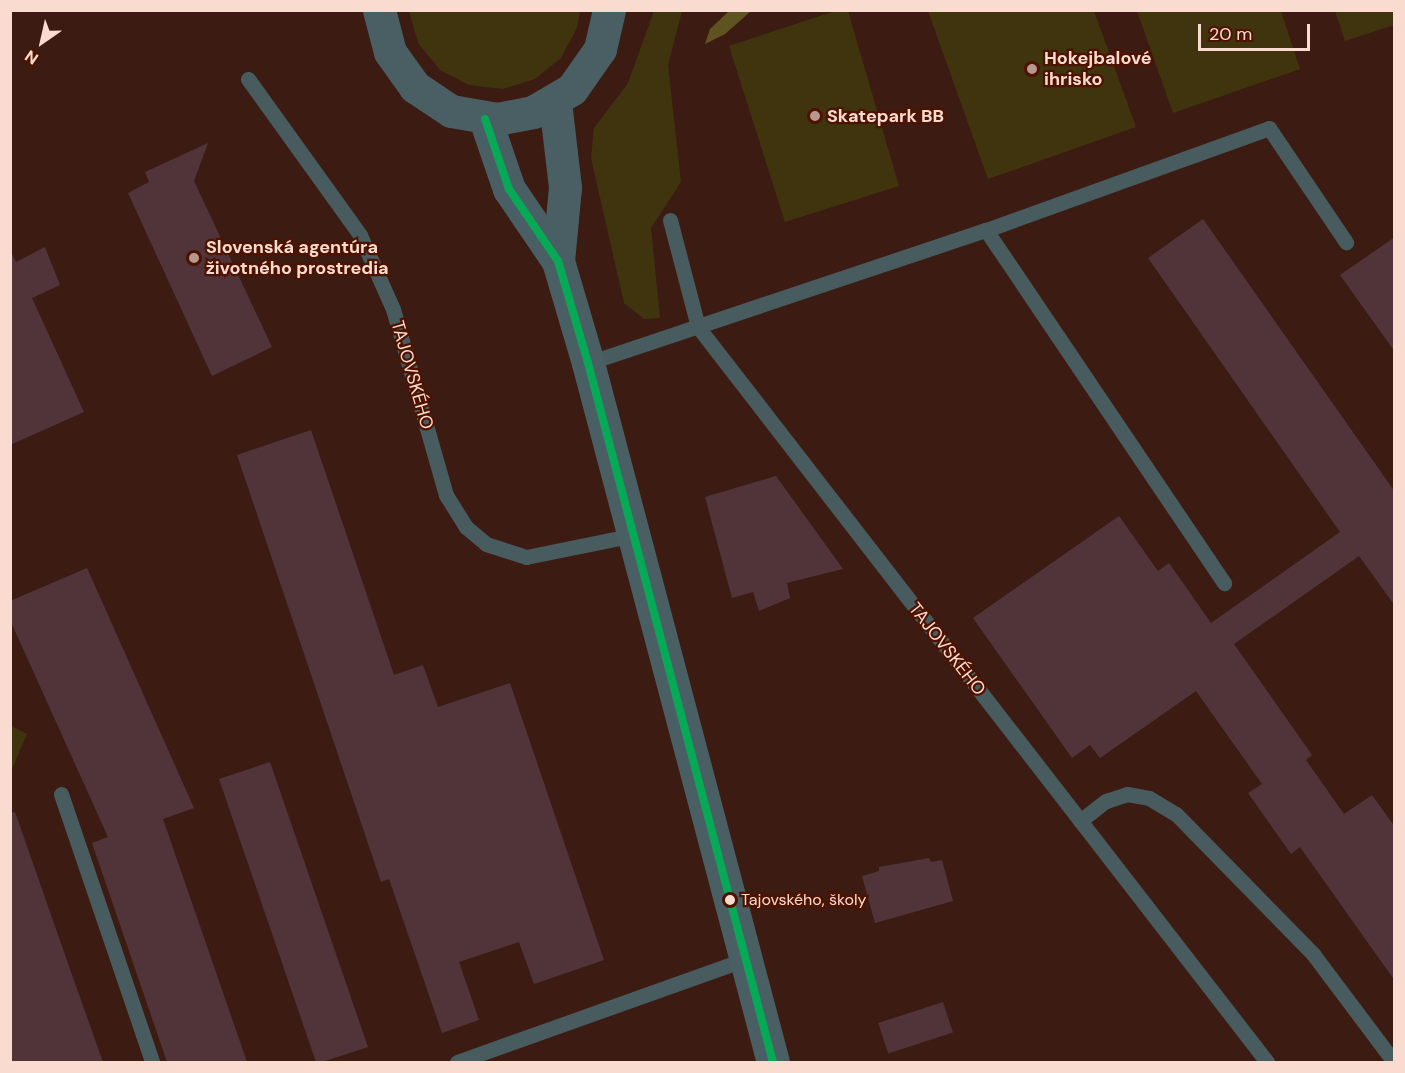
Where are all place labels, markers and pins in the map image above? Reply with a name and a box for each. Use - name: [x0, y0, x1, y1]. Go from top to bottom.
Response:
- place label: Hokejbalové ihrisko: [1044, 48, 1152, 90]
- marker: Hokejbalové ihrisko: [1025, 62, 1039, 76]
- place label: Skatepark BB: [827, 105, 944, 127]
- marker: Skatepark BB: [808, 109, 822, 123]
- place label: Slovenská agentúra životného prostredia: [206, 237, 389, 280]
- marker: Slovenská agentúra životného prostredia: [187, 251, 201, 265]
- place label: Tajovského, školy: [741, 890, 866, 910]
- marker: Tajovského, školy: [724, 894, 736, 906]

